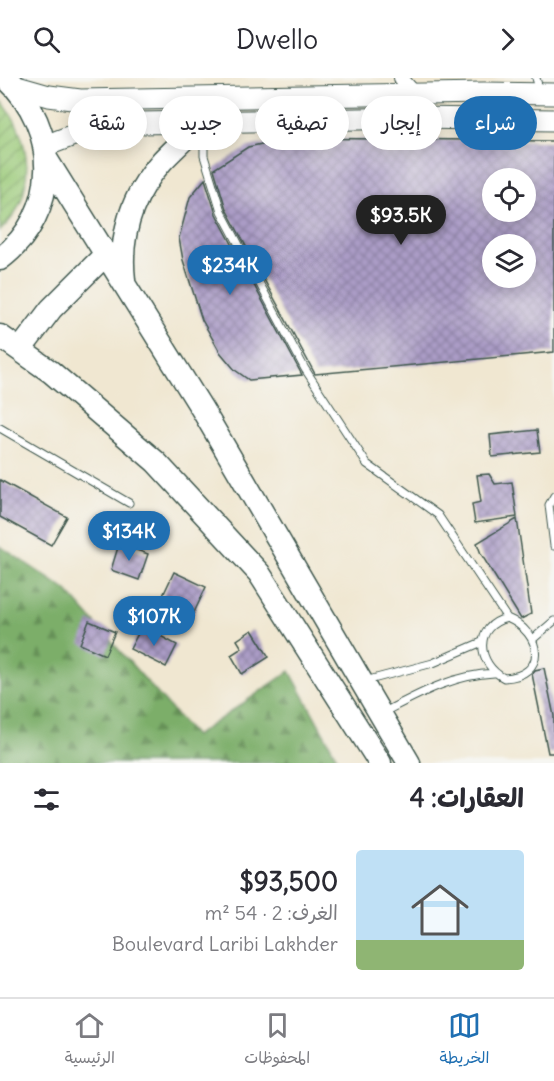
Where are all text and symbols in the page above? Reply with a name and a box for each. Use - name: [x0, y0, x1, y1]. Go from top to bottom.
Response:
- text: Dwello: [236, 22, 318, 56]
- icon: search: [30, 23, 63, 56]
- icon: forward: [491, 23, 524, 56]
- chip: شقة: [68, 96, 147, 150]
- chip: جديد: [159, 96, 243, 150]
- chip: تصفية: [255, 96, 349, 150]
- chip: إيجار: [361, 96, 442, 150]
- chip: شراء: [454, 96, 537, 150]
- map controls: [482, 168, 536, 288]
- button: locate: [482, 168, 536, 222]
- pin: $93.5K: [352, 195, 450, 246]
- text: $93.5K: [370, 202, 432, 227]
- button: layers: [482, 234, 536, 288]
- pin: $234K: [188, 245, 272, 296]
- text: $234K: [201, 252, 259, 277]
- pin: $134K: [87, 511, 171, 562]
- text: $134K: [102, 518, 156, 543]
- pin: $107K: [112, 596, 196, 647]
- text: $107K: [127, 603, 181, 628]
- text: العقارات: 4: [410, 781, 524, 814]
- icon: filters: [30, 783, 63, 816]
- text: $93,500: [239, 865, 338, 898]
- icon: home: [404, 874, 476, 946]
- text: الغرف: 2 · 54 m²: [205, 900, 338, 925]
- text: Boulevard Laribi Lakhder: [112, 931, 338, 956]
- tab: الرئيسية: [65, 1009, 115, 1072]
- tab: المحفوظات: [244, 1009, 310, 1072]
- tab: الخريطة: [439, 1009, 489, 1072]

